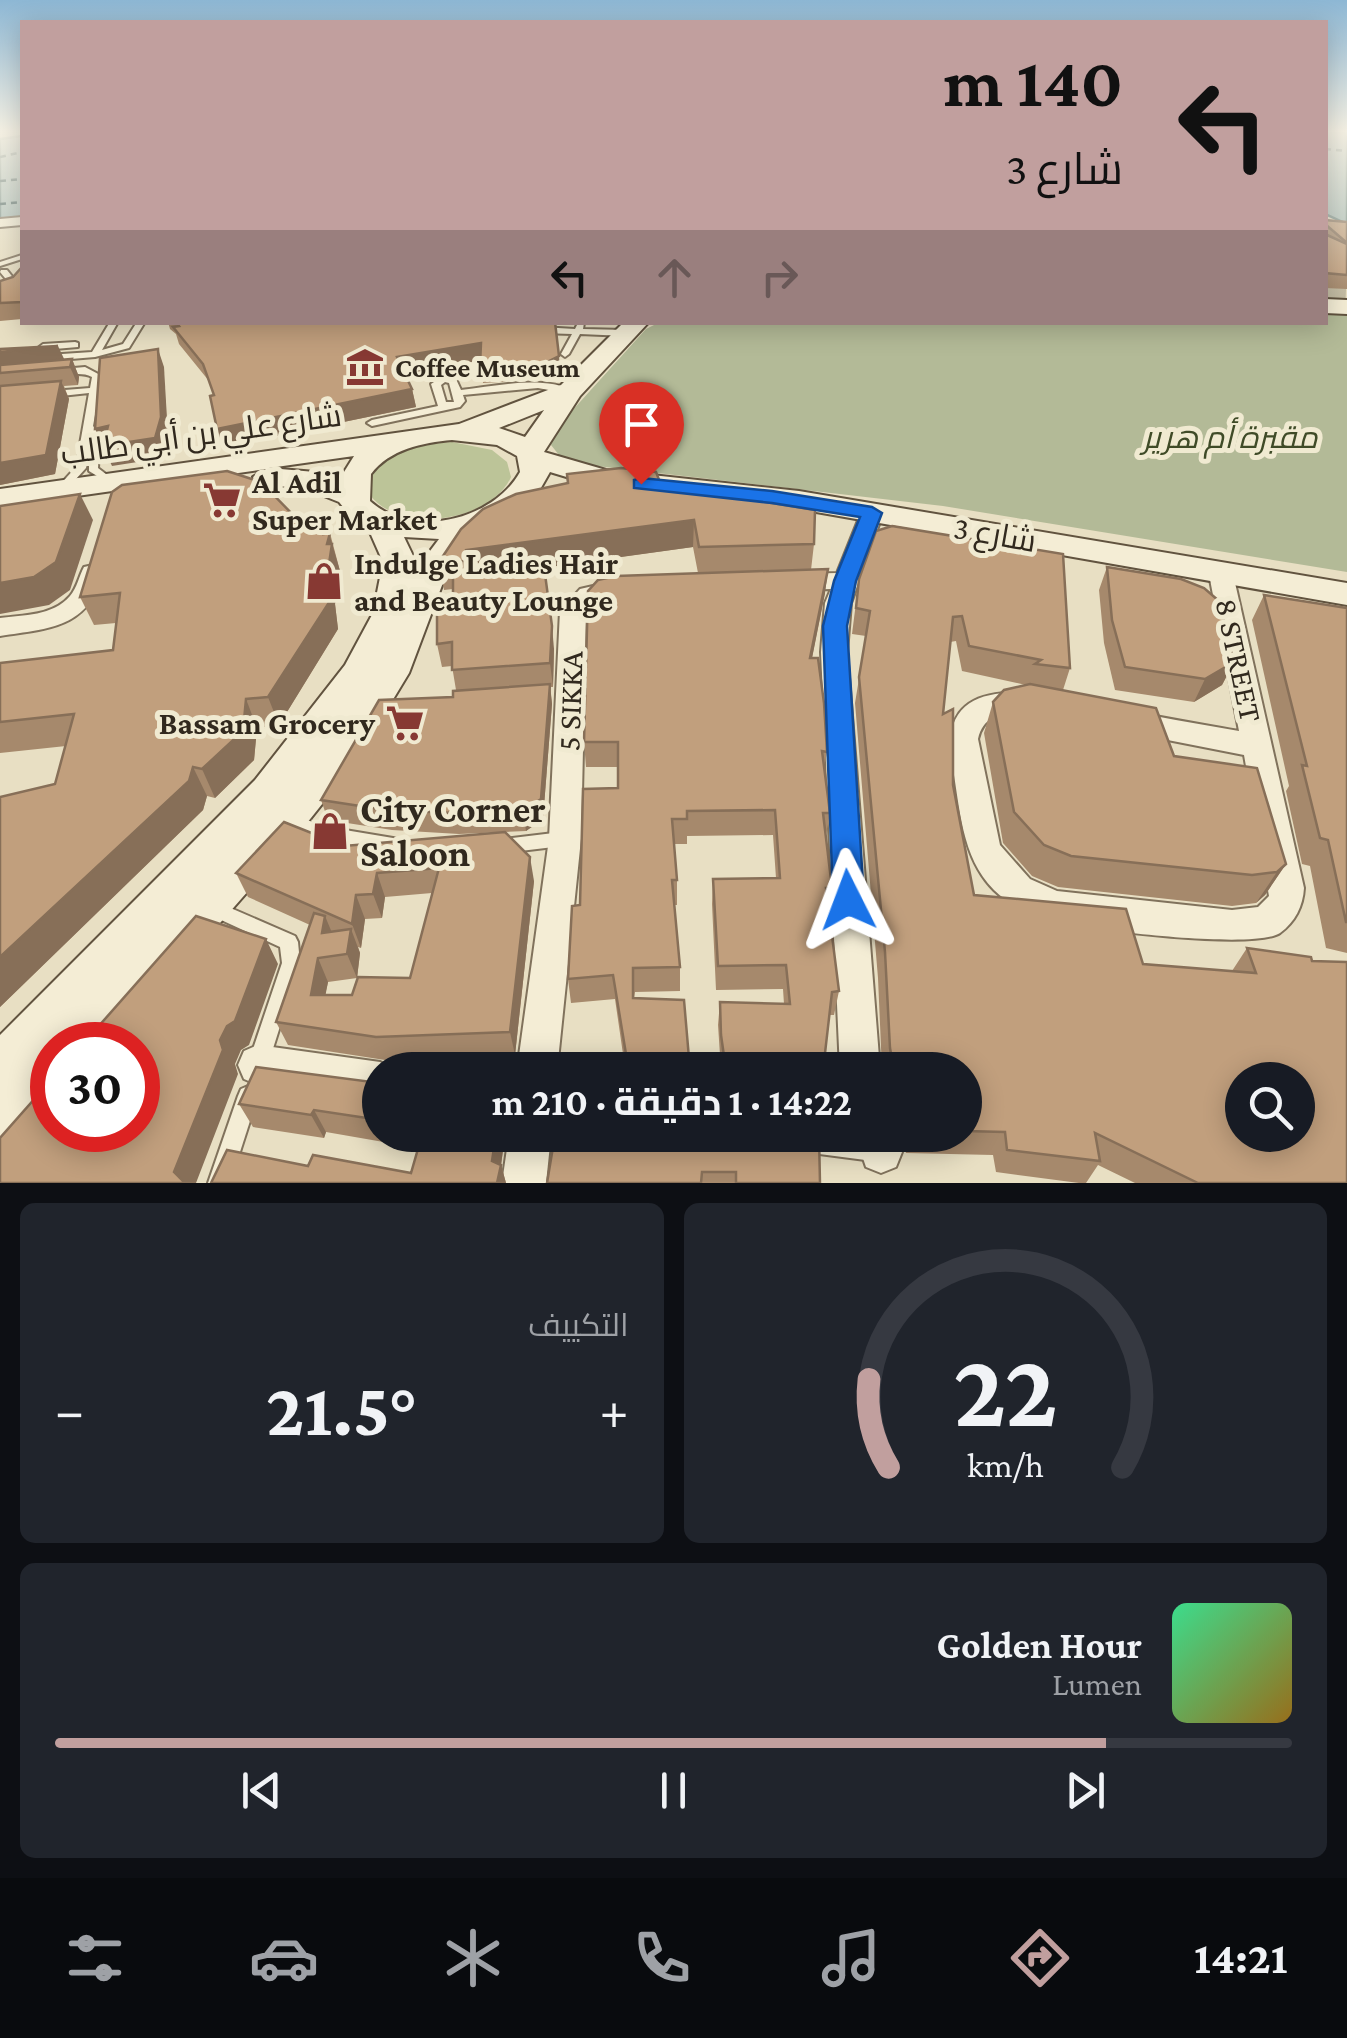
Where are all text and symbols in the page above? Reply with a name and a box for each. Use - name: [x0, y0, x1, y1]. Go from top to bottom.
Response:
- text: 140 m: [944, 43, 1123, 121]
- icon: left: [1158, 60, 1288, 190]
- text: شارع 3: [1006, 144, 1123, 194]
- icon: left: [542, 250, 597, 305]
- icon: ahead: [647, 250, 702, 305]
- icon: right: [752, 250, 807, 305]
- museum icon: Coffee Museum: [344, 346, 386, 388]
- place label: Coffee Museum: [395, 352, 580, 383]
- pin: [599, 382, 684, 485]
- street label: شارع علي بن أبي طالب: [58, 394, 345, 478]
- icon: arrive: [614, 397, 669, 452]
- park label: مقبرة أم هرير: [1138, 417, 1318, 459]
- place label: Al Adil Super Market: [251, 464, 437, 537]
- supermarket icon: Al Adil Super Market: [201, 479, 243, 521]
- street label: شارع 3: [950, 509, 1039, 563]
- place label: Indulge Ladies Hair and Beauty Lounge: [354, 545, 619, 618]
- shop icon: Indulge Ladies Hair and Beauty Lounge: [303, 560, 345, 602]
- street label: 8 STREET: [1208, 595, 1270, 725]
- street label: 5 SIKKA: [550, 650, 590, 752]
- supermarket icon: Bassam Grocery: [384, 702, 426, 744]
- place label: Bassam Grocery: [159, 705, 375, 741]
- place label: City Corner Saloon: [360, 788, 546, 874]
- shop icon: City Corner Saloon: [309, 810, 351, 852]
- position arrow: [796, 848, 900, 952]
- speed limit sign: 30: [30, 1022, 160, 1152]
- map controls: [1225, 1062, 1315, 1152]
- button: search: [1225, 1062, 1315, 1152]
- text: 14:22 · 1 دقيقة · 210 m: [492, 1081, 852, 1123]
- text: التكييف: [528, 1307, 629, 1343]
- text: 22: [953, 1332, 1058, 1447]
- text: 21.5°: [266, 1368, 417, 1451]
- text: −: [55, 1380, 84, 1441]
- text: +: [599, 1380, 629, 1441]
- text: km/h: [967, 1445, 1044, 1485]
- text: Golden Hour: [936, 1624, 1142, 1666]
- text: Lumen: [1052, 1666, 1142, 1702]
- icon: previous: [234, 1763, 289, 1818]
- icon: pause: [646, 1763, 701, 1818]
- icon: next: [1058, 1763, 1113, 1818]
- icon: filters: [60, 1923, 130, 1993]
- icon: car: [249, 1923, 319, 1993]
- icon: climate: [438, 1923, 508, 1993]
- icon: phone: [627, 1923, 697, 1993]
- icon: music: [816, 1923, 886, 1993]
- icon: directions: [1005, 1923, 1075, 1993]
- text: 14:21: [1194, 1933, 1287, 1983]

